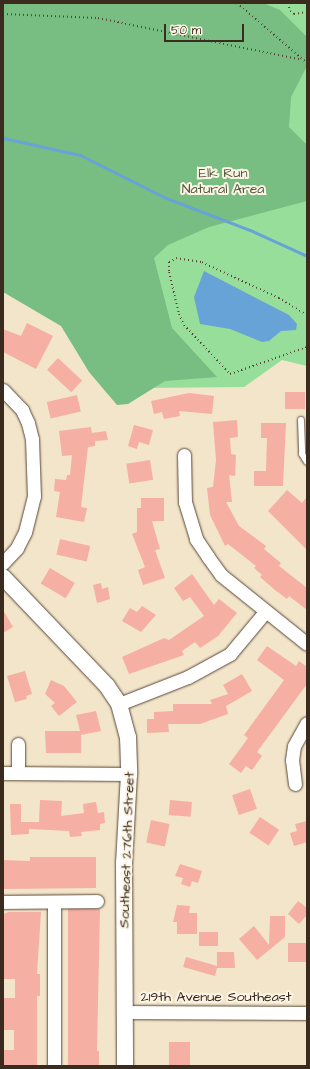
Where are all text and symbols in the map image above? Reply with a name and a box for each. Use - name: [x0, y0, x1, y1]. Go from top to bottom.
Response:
- scale bar: [166, 16, 246, 42]
- text: 50 m: [171, 22, 201, 39]
- park label: Elk Run Natural Area: [182, 165, 264, 198]
- street label: Southeast 276th Street: [116, 772, 138, 928]
- street label: 219th Avenue Southeast: [140, 989, 292, 1005]

